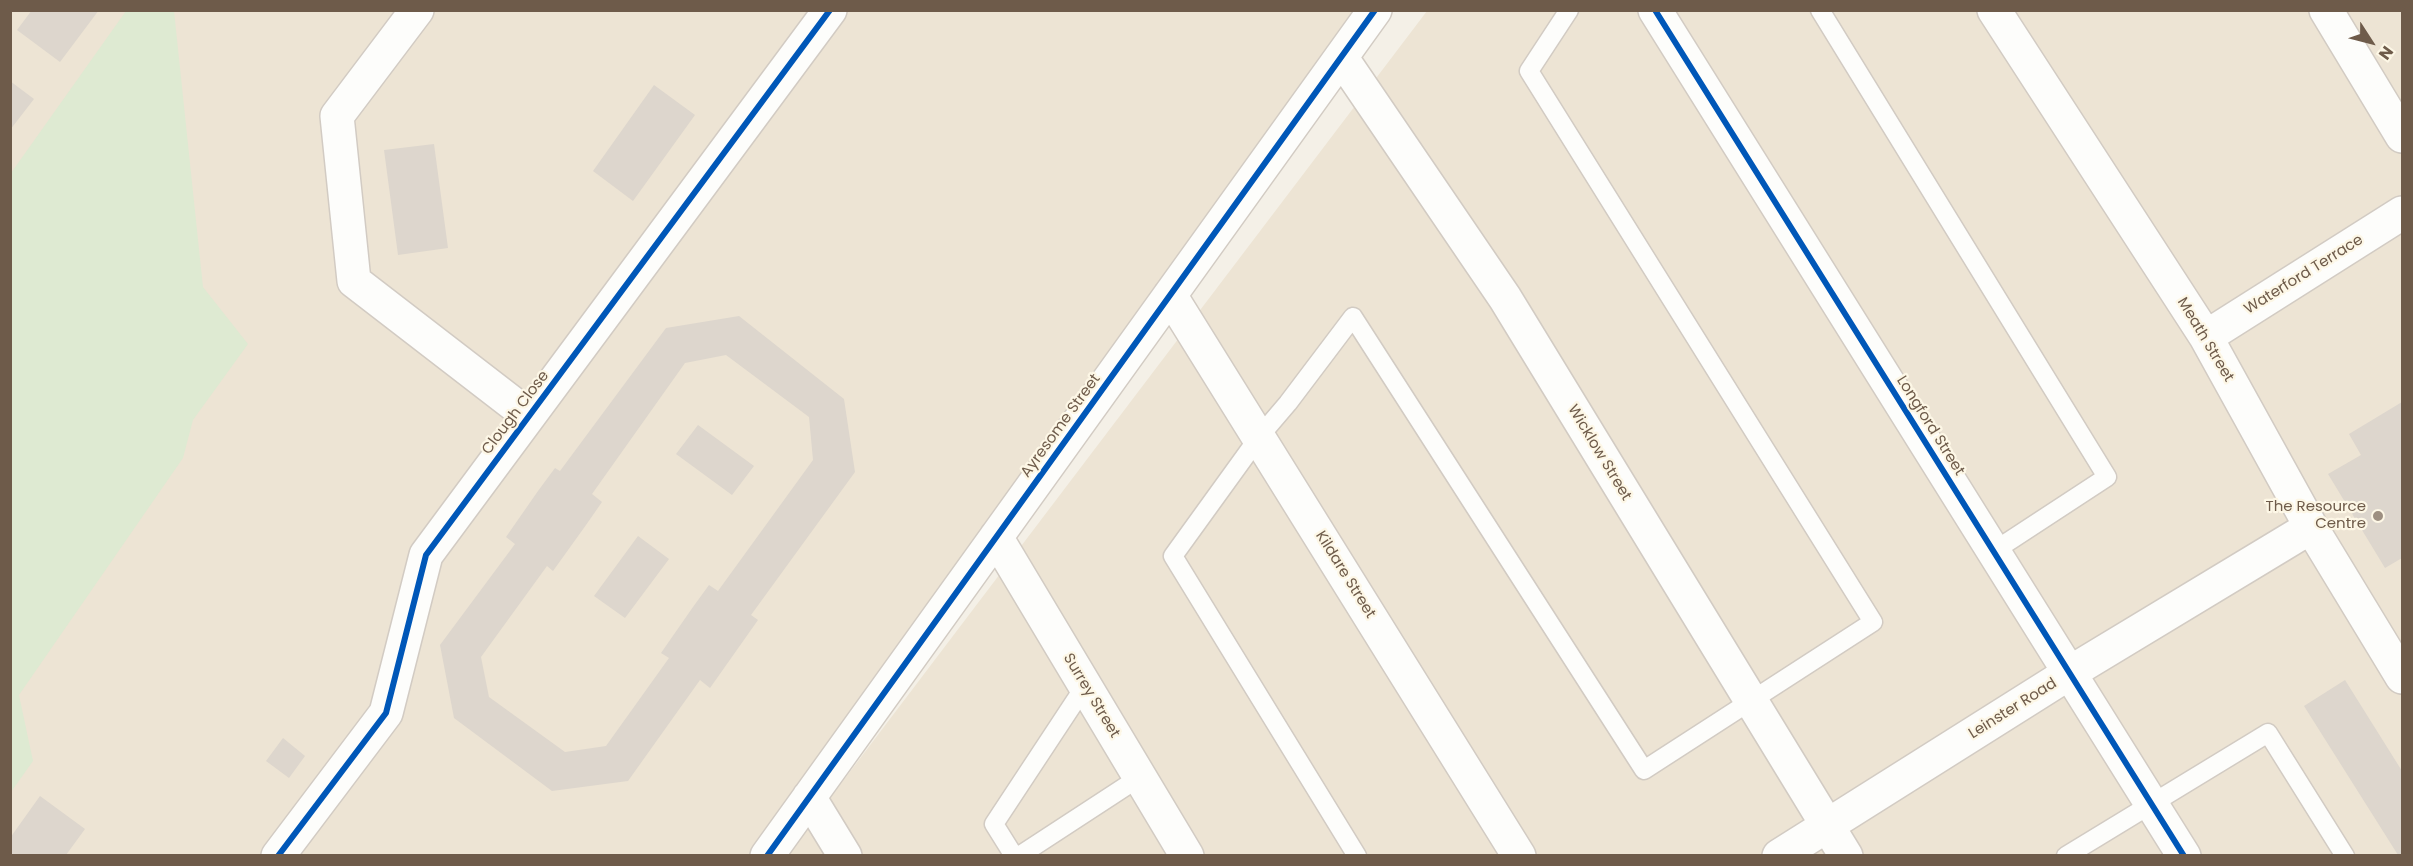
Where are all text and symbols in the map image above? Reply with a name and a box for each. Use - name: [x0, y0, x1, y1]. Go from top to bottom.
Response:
- north arrow: [2341, 12, 2401, 72]
- text: N: [2373, 41, 2399, 65]
- street label: Waterford Terrace: [2241, 231, 2367, 319]
- street label: Meath Street: [2173, 295, 2237, 385]
- street label: Clough Close: [479, 368, 553, 458]
- street label: Ayresome Street: [1017, 371, 1105, 481]
- street label: Longford Street: [1892, 373, 1968, 479]
- street label: Wicklow Street: [1563, 402, 1635, 504]
- place label: The Resource Centre: [2266, 498, 2366, 533]
- marker: The Resource Centre: [2371, 509, 2385, 523]
- street label: Kildare Street: [1311, 528, 1379, 622]
- street label: Surrey Street: [1059, 651, 1123, 741]
- street label: Leinster Road: [1966, 675, 2060, 743]

